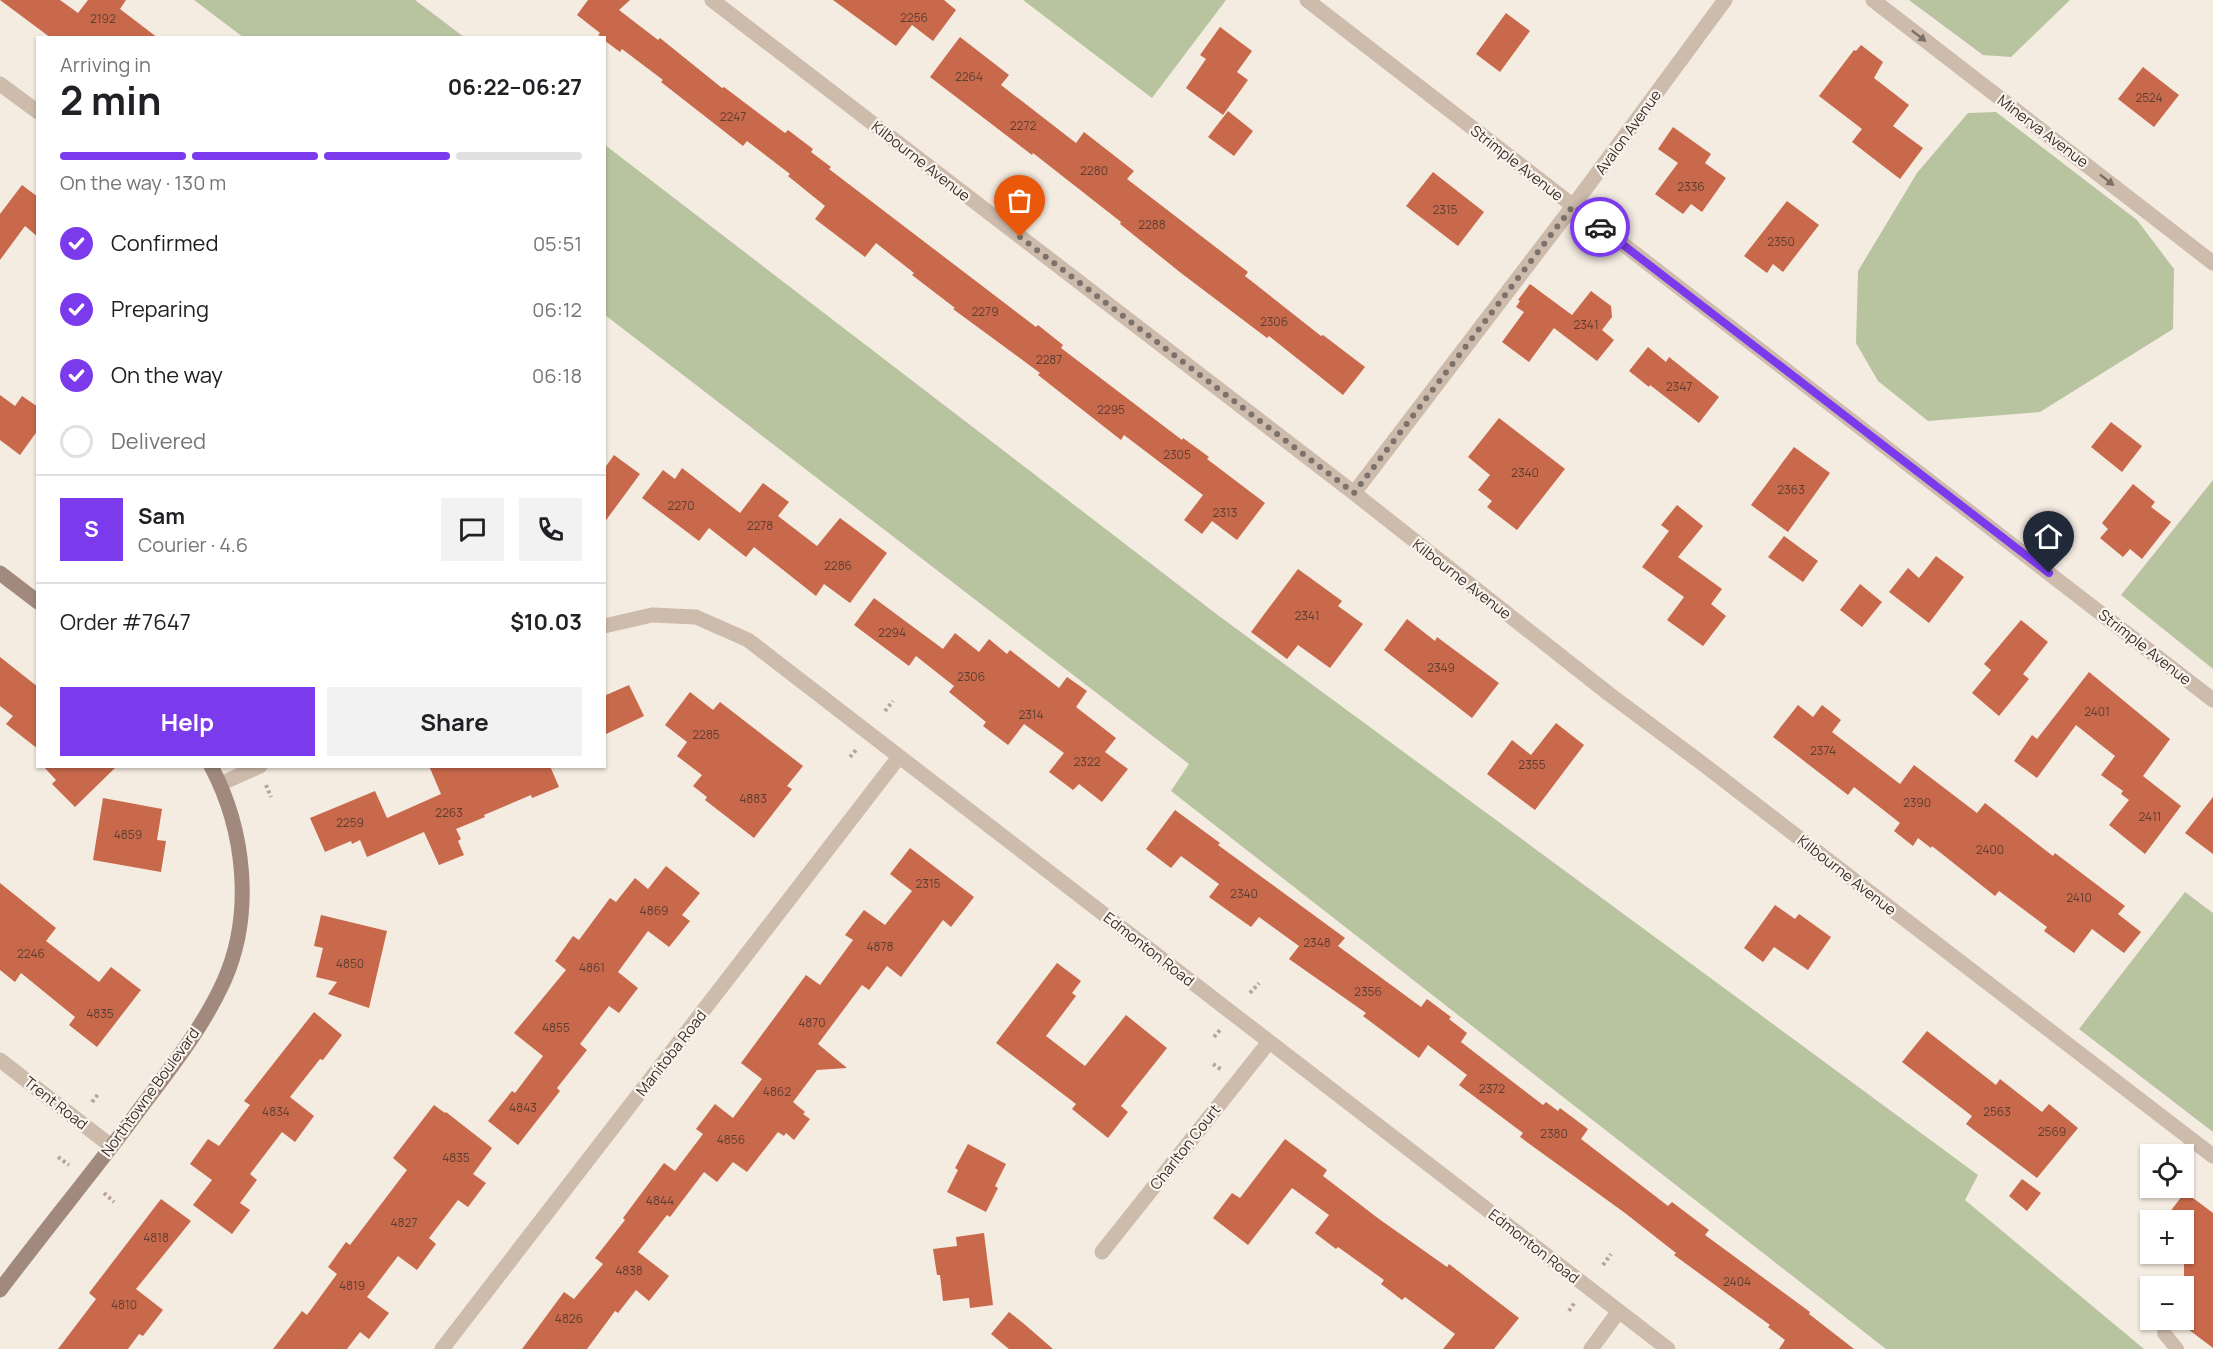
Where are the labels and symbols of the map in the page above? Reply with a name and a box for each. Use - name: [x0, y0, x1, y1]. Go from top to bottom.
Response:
- house number: 2256: [900, 9, 928, 26]
- house number: 2192: [90, 10, 116, 27]
- one-way arrow: [1911, 29, 1927, 42]
- house number: 2264: [955, 68, 983, 85]
- street label: Avalon Avenue: [1590, 85, 1666, 179]
- house number: 2524: [2135, 89, 2163, 106]
- street label: Minerva Avenue: [1993, 90, 2093, 172]
- house number: 2247: [720, 108, 746, 125]
- street label: Kilbourne Avenue: [867, 116, 975, 206]
- house number: 2272: [1010, 117, 1036, 134]
- street label: Strimple Avenue: [1466, 120, 1568, 206]
- house number: 2280: [1080, 162, 1108, 179]
- one-way arrow: [2099, 174, 2115, 187]
- pin: [994, 175, 1045, 237]
- house number: 2336: [1677, 178, 1705, 195]
- courier: [1570, 197, 1630, 257]
- house number: 2315: [1432, 201, 1458, 218]
- house number: 2288: [1138, 216, 1166, 233]
- house number: 2350: [1767, 233, 1795, 250]
- house number: 2279: [971, 303, 999, 320]
- house number: 2306: [1260, 313, 1288, 330]
- house number: 2341: [1573, 316, 1599, 333]
- house number: 2287: [1036, 351, 1062, 368]
- house number: 2347: [1666, 378, 1692, 395]
- house number: 2295: [1097, 401, 1125, 418]
- house number: 2305: [1163, 446, 1191, 463]
- house number: 2340: [1511, 464, 1539, 481]
- house number: 2363: [1777, 481, 1805, 498]
- house number: 2270: [667, 497, 695, 514]
- house number: 2313: [1213, 504, 1237, 521]
- pin: [2023, 511, 2074, 573]
- house number: 2278: [747, 517, 773, 534]
- street label: Kilbourne Avenue: [1408, 534, 1516, 624]
- house number: 2286: [824, 557, 852, 574]
- street label: Strimple Avenue: [2094, 604, 2196, 690]
- house number: 2341: [1294, 607, 1320, 624]
- house number: 2294: [878, 624, 906, 641]
- house number: 2349: [1427, 659, 1455, 676]
- house number: 2306: [957, 668, 985, 685]
- house number: 2401: [2084, 703, 2110, 720]
- house number: 2314: [1018, 706, 1044, 723]
- house number: 2285: [692, 726, 720, 743]
- house number: 2374: [1810, 742, 1836, 759]
- house number: 2322: [1073, 753, 1101, 770]
- house number: 2355: [1518, 756, 1546, 773]
- house number: 4883: [739, 790, 767, 807]
- house number: 2390: [1903, 794, 1931, 811]
- house number: 2263: [435, 804, 463, 821]
- house number: 2411: [2138, 808, 2162, 825]
- house number: 2259: [336, 814, 364, 831]
- house number: 4859: [114, 826, 142, 843]
- street label: Kilbourne Avenue: [1793, 830, 1901, 920]
- house number: 2400: [1976, 841, 2004, 858]
- house number: 2315: [915, 875, 941, 892]
- house number: 2340: [1230, 885, 1258, 902]
- house number: 2410: [2066, 889, 2092, 906]
- house number: 4869: [640, 902, 668, 919]
- street label: Edmonton Road: [1099, 907, 1199, 991]
- house number: 2348: [1303, 934, 1331, 951]
- house number: 4878: [866, 938, 894, 955]
- house number: 2246: [17, 945, 45, 962]
- house number: 4850: [336, 955, 364, 972]
- house number: 4861: [579, 959, 605, 976]
- house number: 2356: [1354, 983, 1382, 1000]
- house number: 4835: [86, 1005, 114, 1022]
- street label: Manitoba Road: [631, 1006, 711, 1100]
- house number: 4870: [798, 1014, 826, 1031]
- house number: 4855: [542, 1019, 570, 1036]
- street label: Northtowne Boulevard: [96, 1023, 204, 1161]
- street label: Trent Road: [20, 1071, 92, 1135]
- house number: 2372: [1479, 1080, 1505, 1097]
- house number: 4862: [763, 1083, 791, 1100]
- house number: 4843: [509, 1099, 537, 1116]
- street label: Charlton Court: [1145, 1100, 1225, 1194]
- house number: 4834: [262, 1103, 290, 1120]
- house number: 2563: [1983, 1103, 2011, 1120]
- house number: 2569: [2038, 1123, 2066, 1140]
- house number: 2380: [1540, 1125, 1568, 1142]
- house number: 4856: [717, 1131, 745, 1148]
- house number: 4835: [442, 1149, 470, 1166]
- house number: 4844: [646, 1192, 674, 1209]
- street label: Edmonton Road: [1484, 1204, 1584, 1288]
- house number: 4827: [391, 1214, 417, 1231]
- house number: 4818: [143, 1229, 169, 1246]
- house number: 4838: [615, 1262, 643, 1279]
- house number: 2404: [1723, 1273, 1751, 1290]
- house number: 4819: [339, 1277, 365, 1294]
- house number: 4810: [111, 1296, 137, 1313]
- house number: 4826: [555, 1310, 583, 1327]

